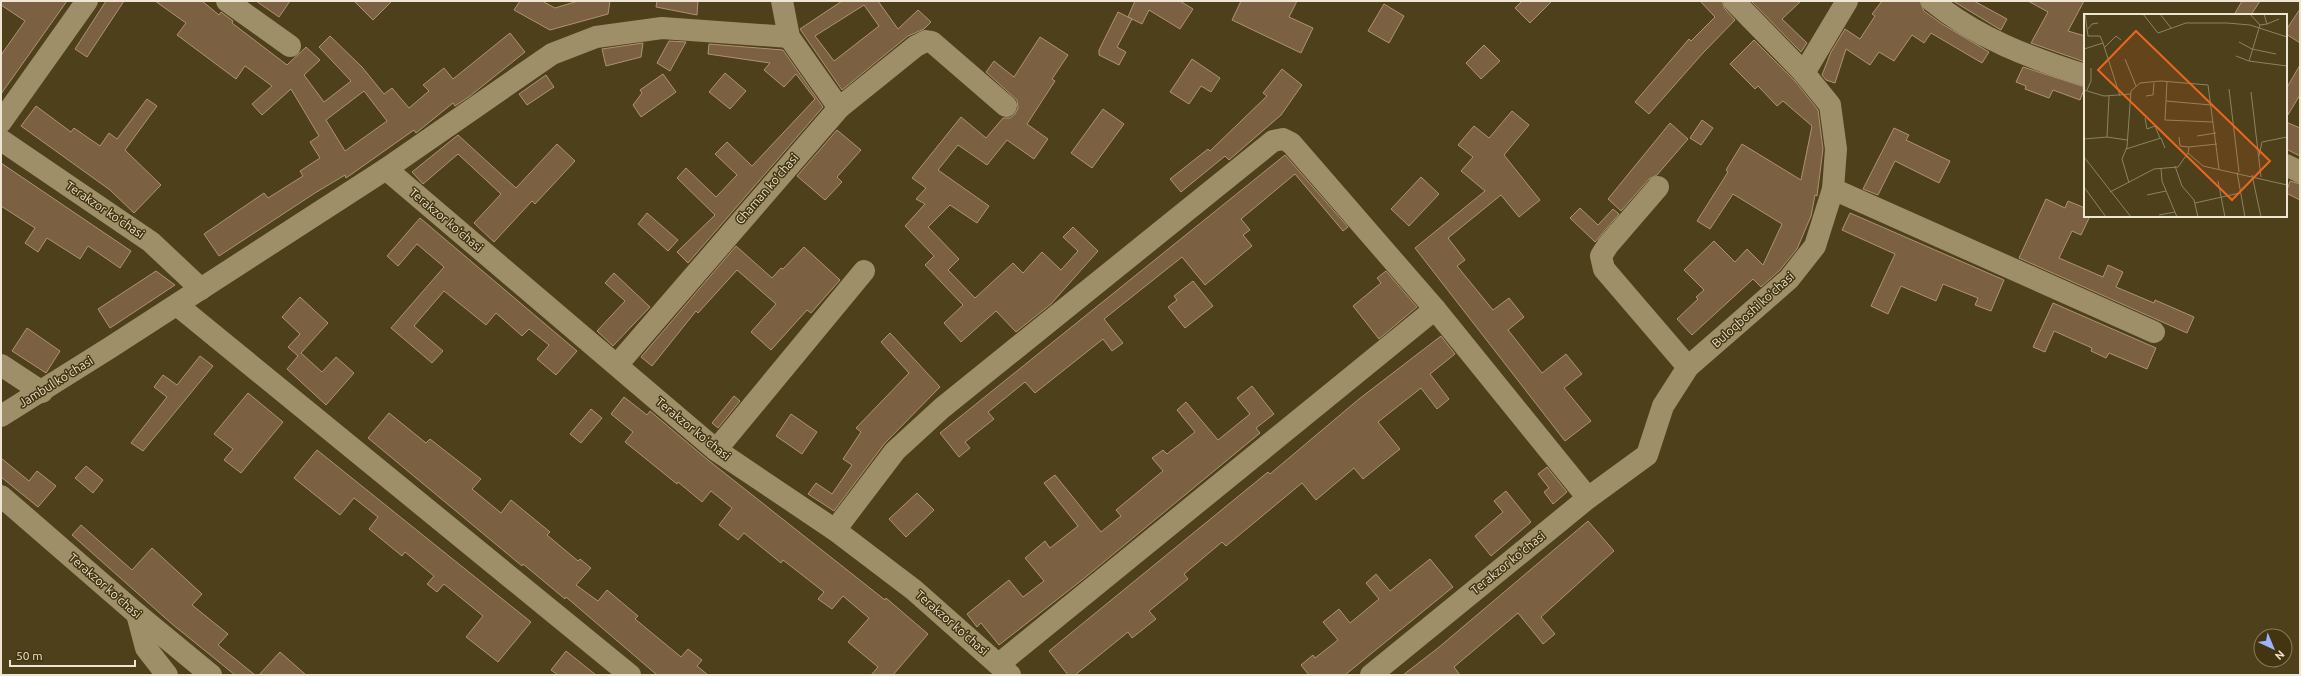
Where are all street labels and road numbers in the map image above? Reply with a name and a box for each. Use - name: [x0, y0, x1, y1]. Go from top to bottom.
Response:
- street label: Chaman koʻchasi: [733, 151, 801, 226]
- street label: Terakzor koʻchasi: [64, 179, 147, 241]
- street label: Terakzor koʻchasi: [407, 185, 486, 254]
- street label: Buloqboshi koʻchasi: [1709, 269, 1796, 350]
- street label: Jambul koʻchasi: [16, 354, 95, 409]
- street label: Terakzor koʻchasi: [654, 395, 733, 462]
- street label: Terakzor koʻchasi: [1468, 529, 1547, 596]
- street label: Terakzor koʻchasi: [67, 551, 144, 621]
- street label: Terakzor koʻchasi: [914, 588, 991, 658]

